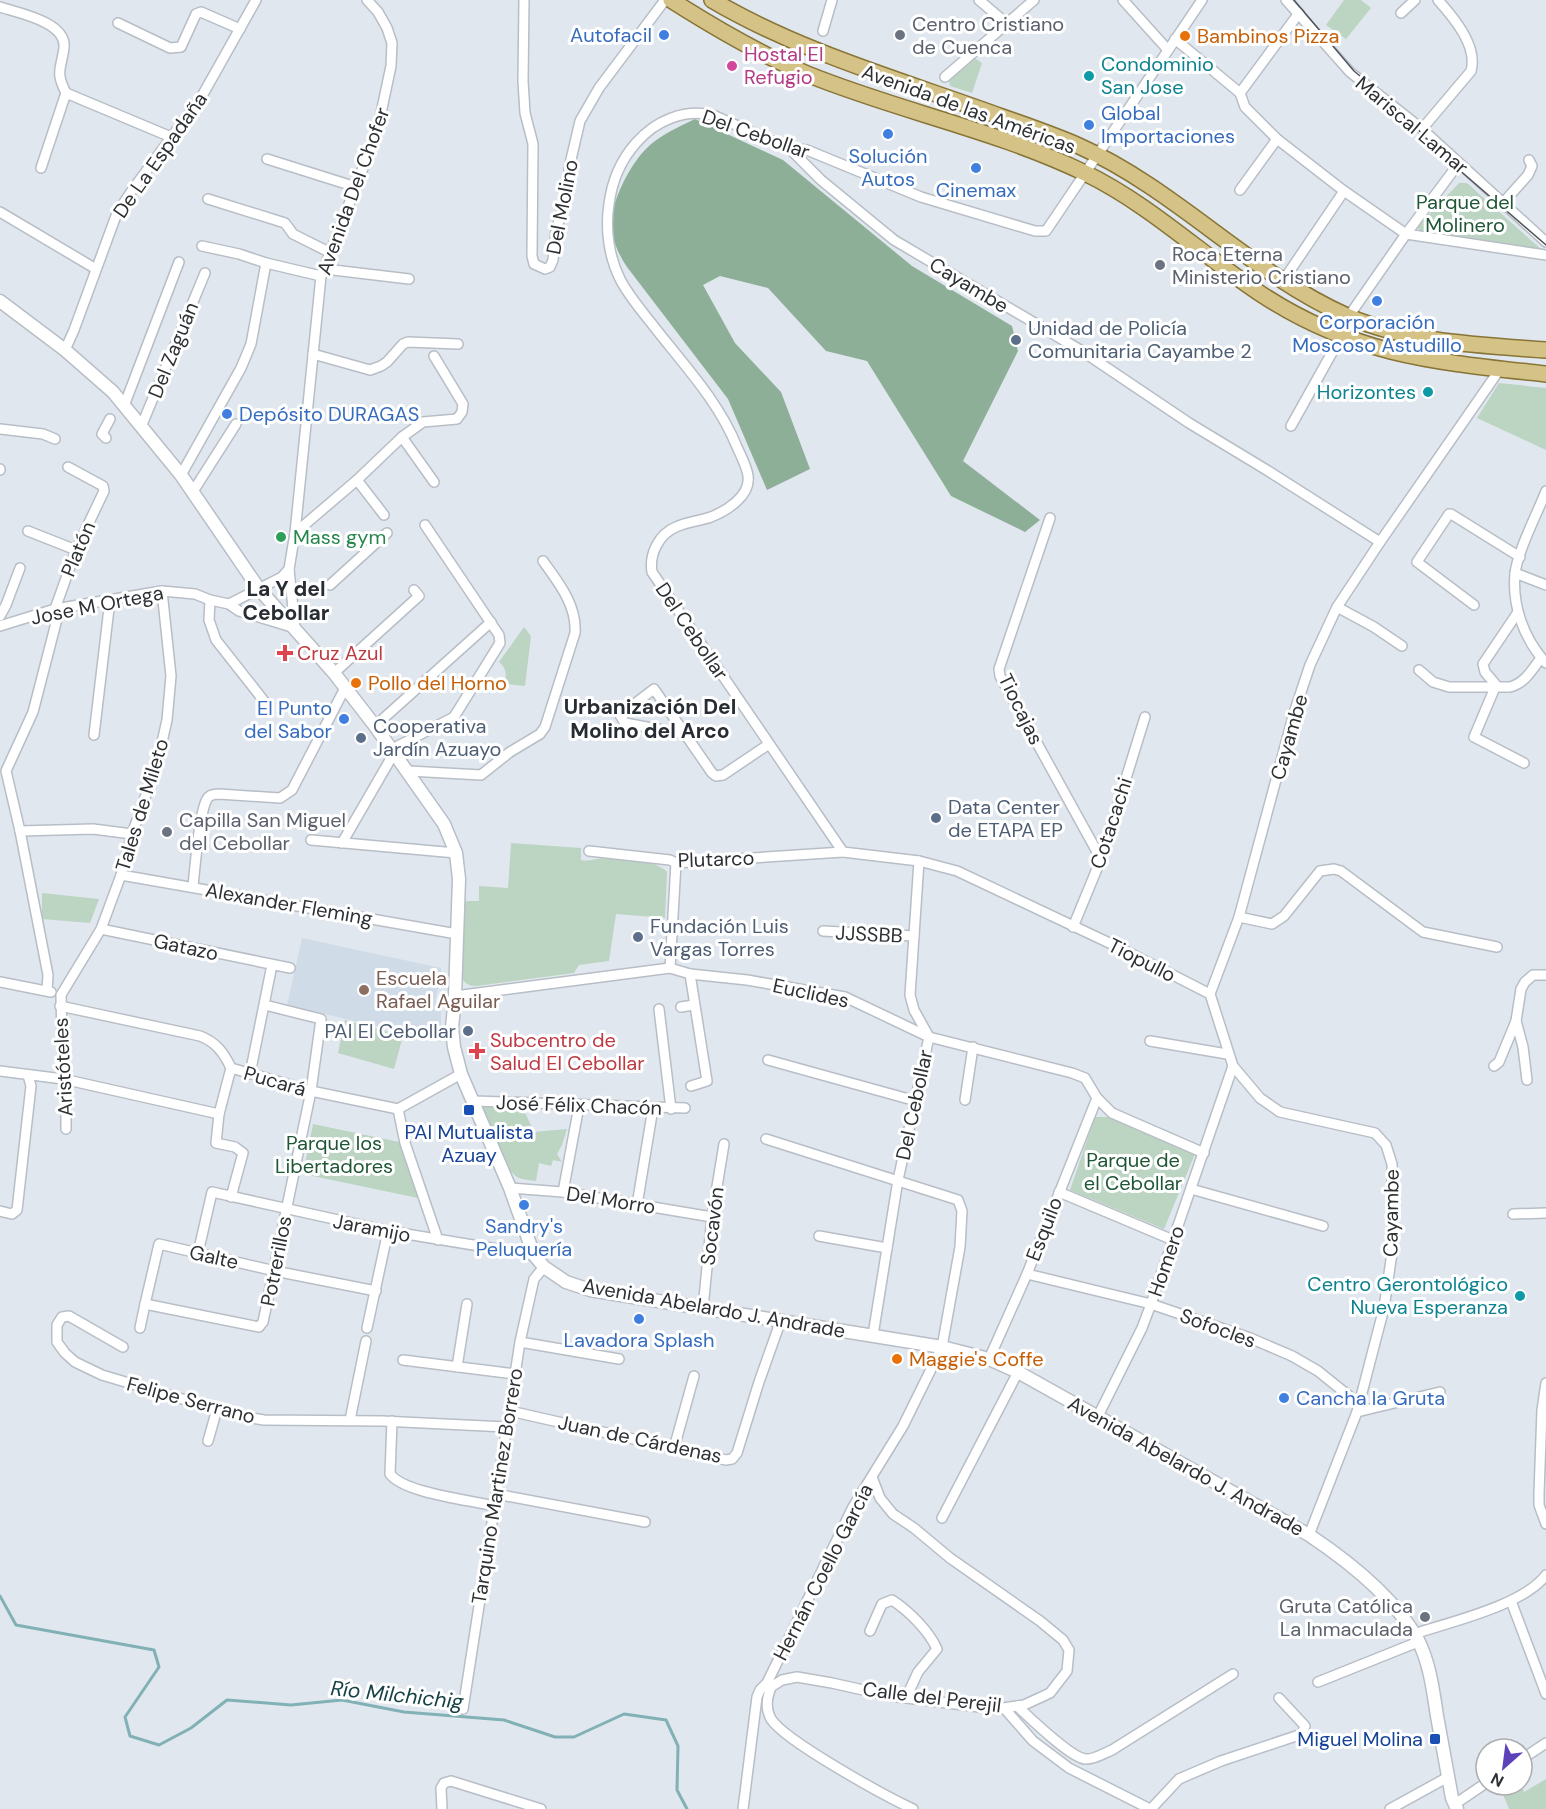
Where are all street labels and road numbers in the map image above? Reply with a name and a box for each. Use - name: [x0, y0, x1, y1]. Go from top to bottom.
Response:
- street label: Avenida de las Américas: [859, 58, 1079, 160]
- street label: Mariscal Lamar: [1350, 70, 1474, 180]
- street label: De La Espadaña: [107, 87, 213, 223]
- street label: Del Cebollar: [699, 103, 813, 165]
- street label: Avenida Del Chofer: [311, 104, 395, 278]
- street label: Del Molino: [540, 157, 584, 257]
- street label: Cayambe: [925, 251, 1013, 319]
- street label: Del Zaguán: [142, 298, 204, 402]
- street label: Platón: [55, 517, 101, 581]
- street label: Del Cebollar: [650, 577, 734, 685]
- street label: Jose M Ortega: [28, 579, 166, 631]
- street label: Tiocajas: [993, 669, 1049, 749]
- street label: Cayambe: [1264, 691, 1314, 783]
- street label: Tales de Mileto: [109, 735, 175, 875]
- street label: Cotacachi: [1084, 774, 1138, 872]
- street label: Plutarco: [677, 845, 755, 873]
- street label: Alexander Fleming: [203, 877, 375, 931]
- street label: JJSSBB: [835, 919, 903, 949]
- street label: Gatazo: [151, 927, 221, 967]
- street label: Tiopullo: [1104, 932, 1180, 988]
- street label: Euclides: [770, 972, 852, 1014]
- street label: Aristóteles: [47, 1017, 79, 1117]
- street label: Del Cebollar: [890, 1047, 938, 1163]
- street label: Pucará: [241, 1060, 309, 1102]
- street label: José Félix Chacón: [495, 1089, 663, 1121]
- street label: Cayambe: [1377, 1169, 1405, 1257]
- street label: Del Morro: [565, 1180, 657, 1220]
- street label: Socavón: [694, 1185, 730, 1267]
- street label: Esquilo: [1020, 1193, 1068, 1265]
- street label: Jaramijo: [331, 1208, 413, 1248]
- street label: Potrerillos: [254, 1213, 298, 1309]
- street label: Homero: [1142, 1222, 1190, 1300]
- street label: Galte: [187, 1239, 241, 1275]
- street label: Avenida Abelardo J. Andrade: [581, 1272, 847, 1344]
- street label: Sofocles: [1176, 1302, 1260, 1354]
- street label: Tarquino Martinez Borrero: [465, 1366, 529, 1606]
- street label: Felipe Serrano: [124, 1370, 258, 1430]
- street label: Avenida Abelardo J. Andrade: [1063, 1390, 1309, 1542]
- street label: Juan de Cárdenas: [556, 1409, 724, 1469]
- street label: Hernán Coello García: [767, 1479, 879, 1665]
- street label: Calle del Perejil: [861, 1676, 1003, 1718]

